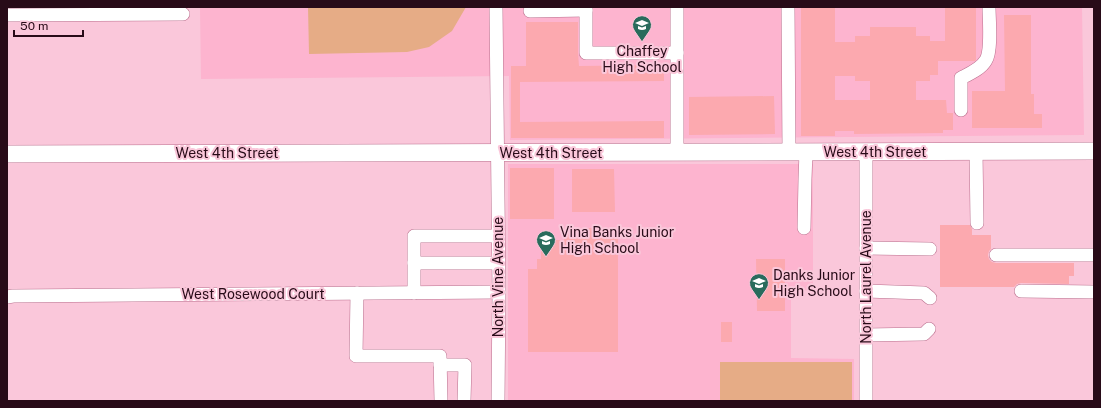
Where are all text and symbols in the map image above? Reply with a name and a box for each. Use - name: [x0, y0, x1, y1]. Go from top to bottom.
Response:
- scale bar: [14, 12, 83, 38]
- school or university icon: Chaffey High School: [631, 14, 653, 42]
- text: 50 m: [20, 19, 48, 33]
- place label: Chaffey High School: [602, 43, 682, 75]
- street label: West 4th Street: [824, 144, 926, 160]
- street label: West 4th Street: [176, 145, 278, 161]
- street label: West 4th Street: [500, 145, 602, 161]
- street label: North Laurel Avenue: [858, 210, 874, 344]
- street label: North Vine Avenue: [490, 217, 506, 337]
- place label: Vina Banks Junior High School: [560, 224, 674, 256]
- school or university icon: Vina Banks Junior High School: [535, 229, 557, 257]
- place label: Danks Junior High School: [773, 267, 855, 299]
- school or university icon: Danks Junior High School: [748, 272, 770, 300]
- street label: West Rosewood Court: [181, 286, 325, 302]

